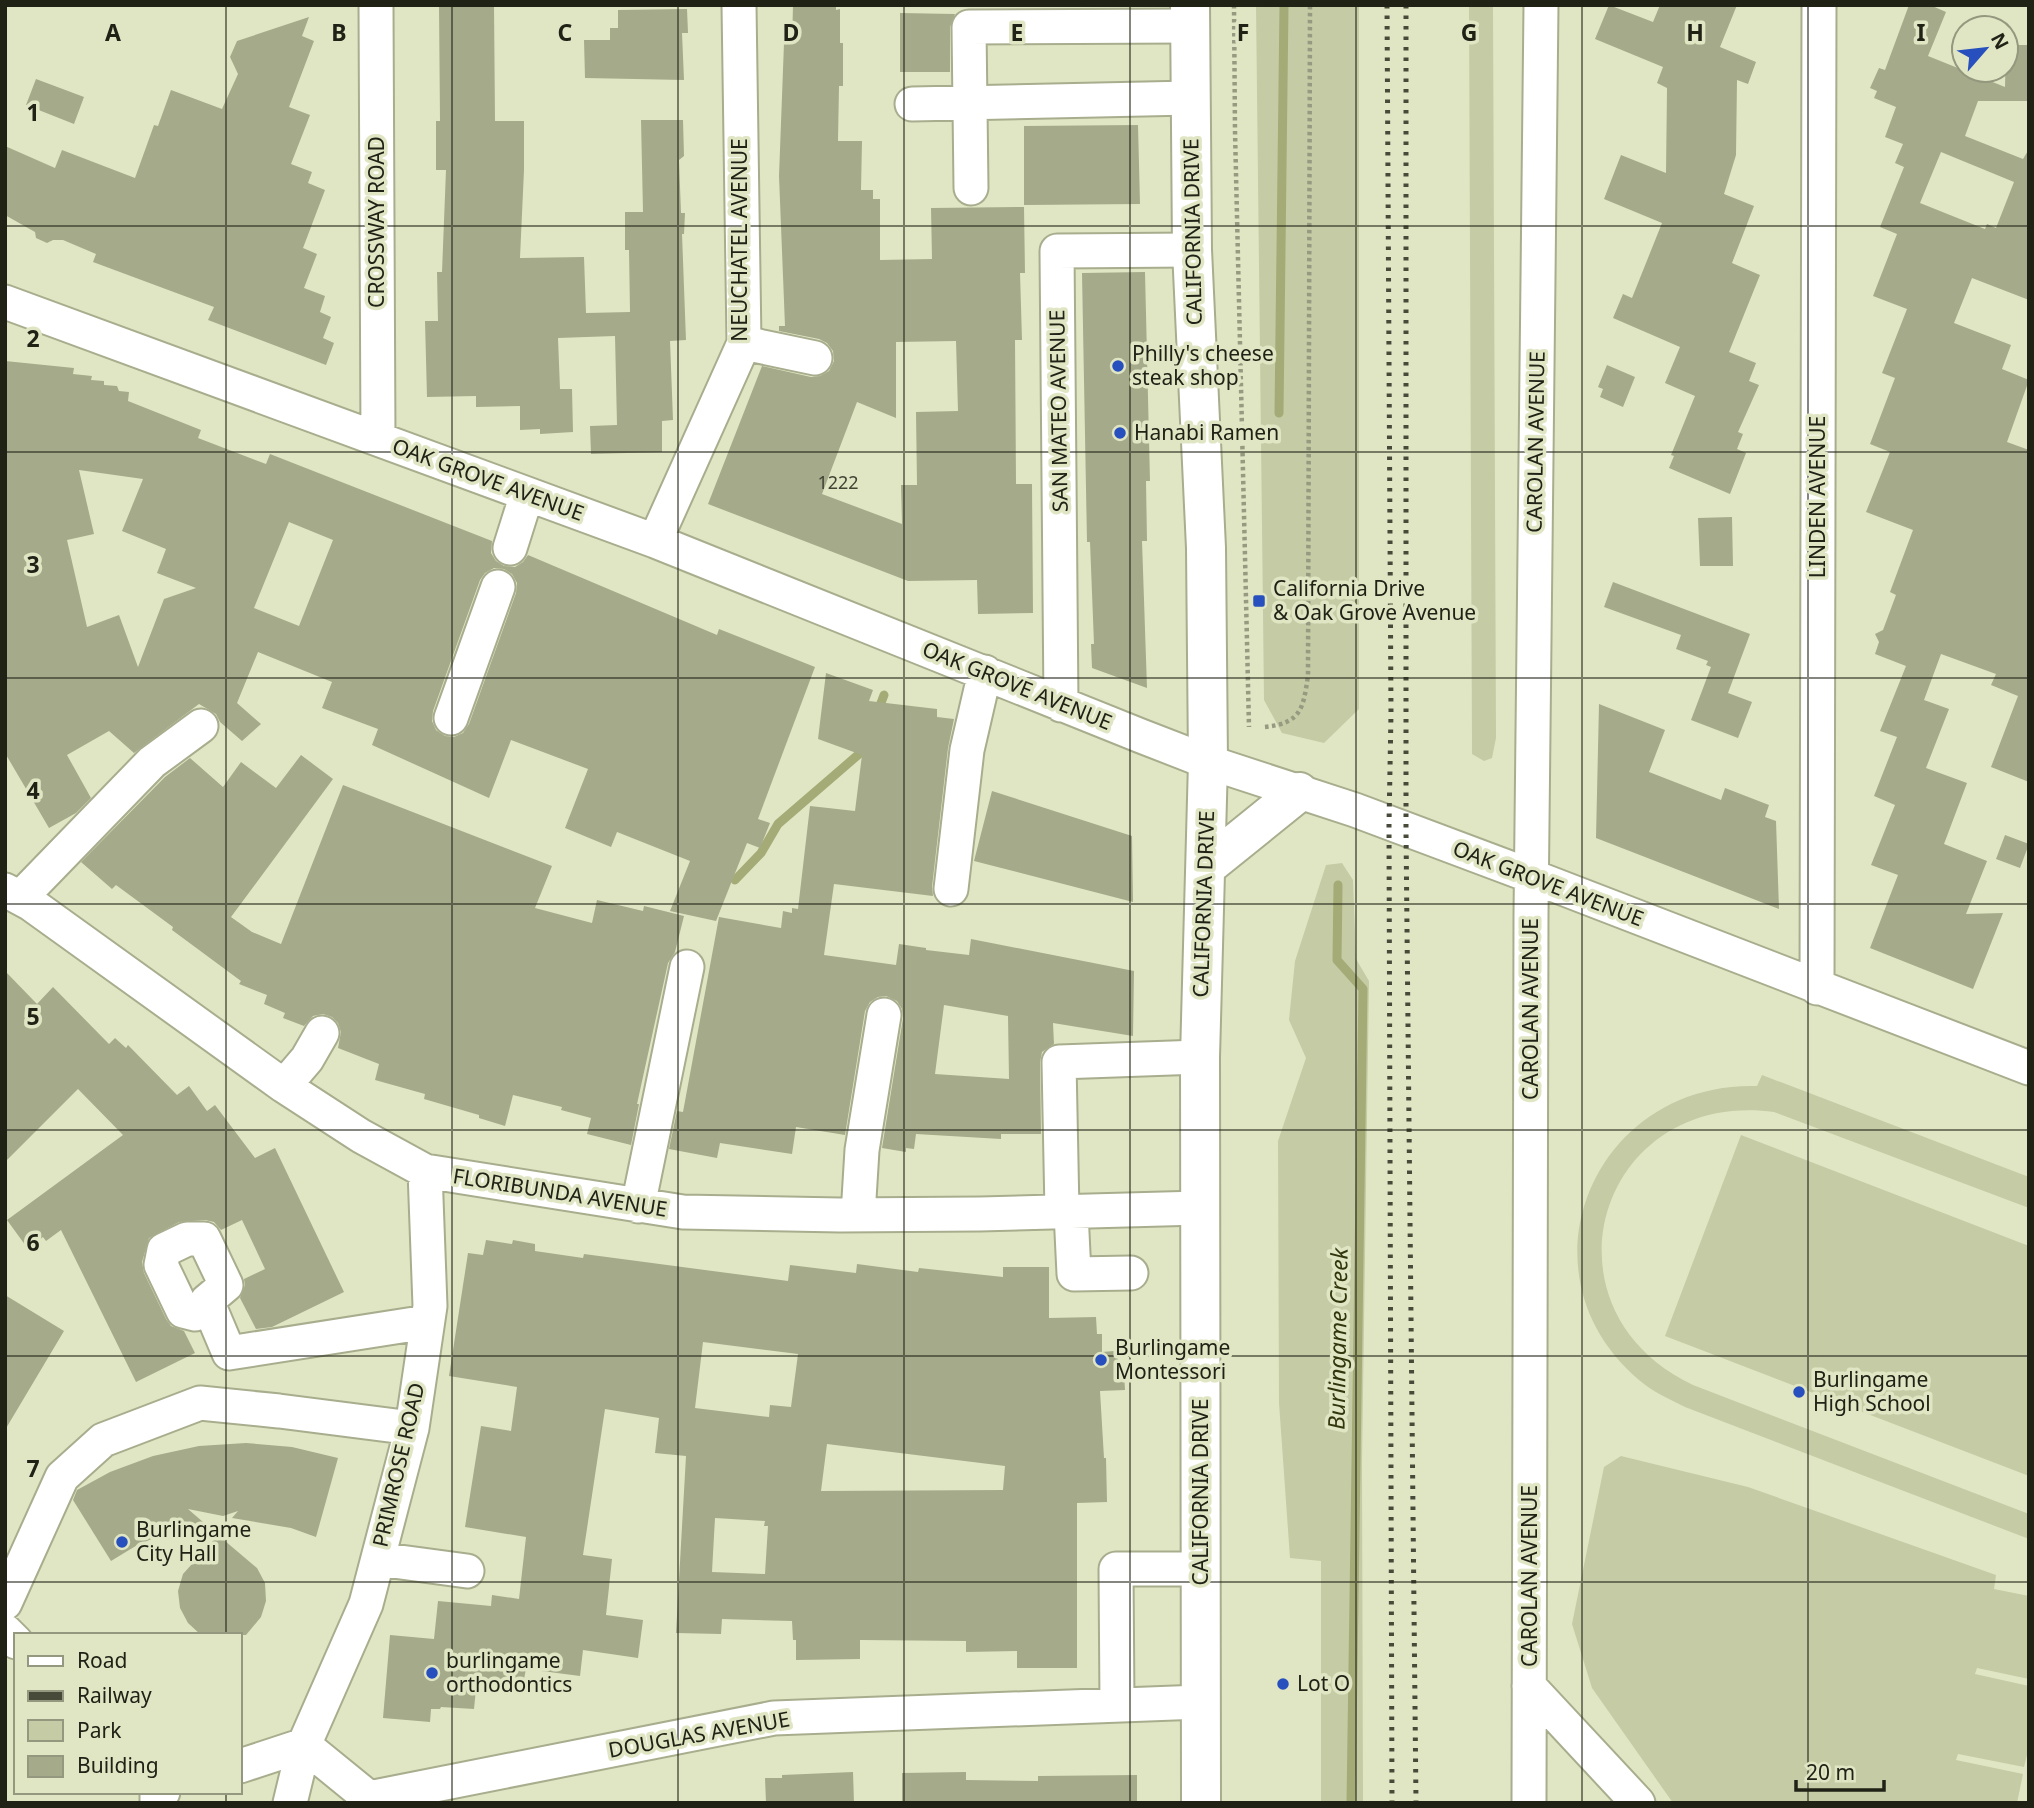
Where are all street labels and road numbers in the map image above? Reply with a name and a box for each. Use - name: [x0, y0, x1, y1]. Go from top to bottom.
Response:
- street label: CROSSWAY ROAD: [362, 136, 390, 308]
- street label: NEUCHATEL AVENUE: [725, 138, 753, 342]
- street label: CALIFORNIA DRIVE: [1176, 138, 1208, 326]
- street label: SAN MATEO AVENUE: [1042, 310, 1074, 512]
- street label: CAROLAN AVENUE: [1519, 351, 1551, 533]
- street label: LINDEN AVENUE: [1803, 416, 1831, 578]
- street label: OAK GROVE AVENUE: [389, 431, 588, 527]
- street label: OAK GROVE AVENUE: [918, 634, 1116, 736]
- street label: CALIFORNIA DRIVE: [1186, 810, 1220, 998]
- street label: OAK GROVE AVENUE: [1449, 834, 1648, 932]
- street label: CAROLAN AVENUE: [1516, 918, 1544, 1100]
- street label: FLORIBUNDA AVENUE: [451, 1161, 669, 1223]
- street label: PRIMROSE ROAD: [366, 1380, 431, 1550]
- street label: CALIFORNIA DRIVE: [1186, 1399, 1214, 1585]
- street label: CAROLAN AVENUE: [1515, 1485, 1543, 1667]
- street label: DOUGLAS AVENUE: [606, 1704, 792, 1764]

